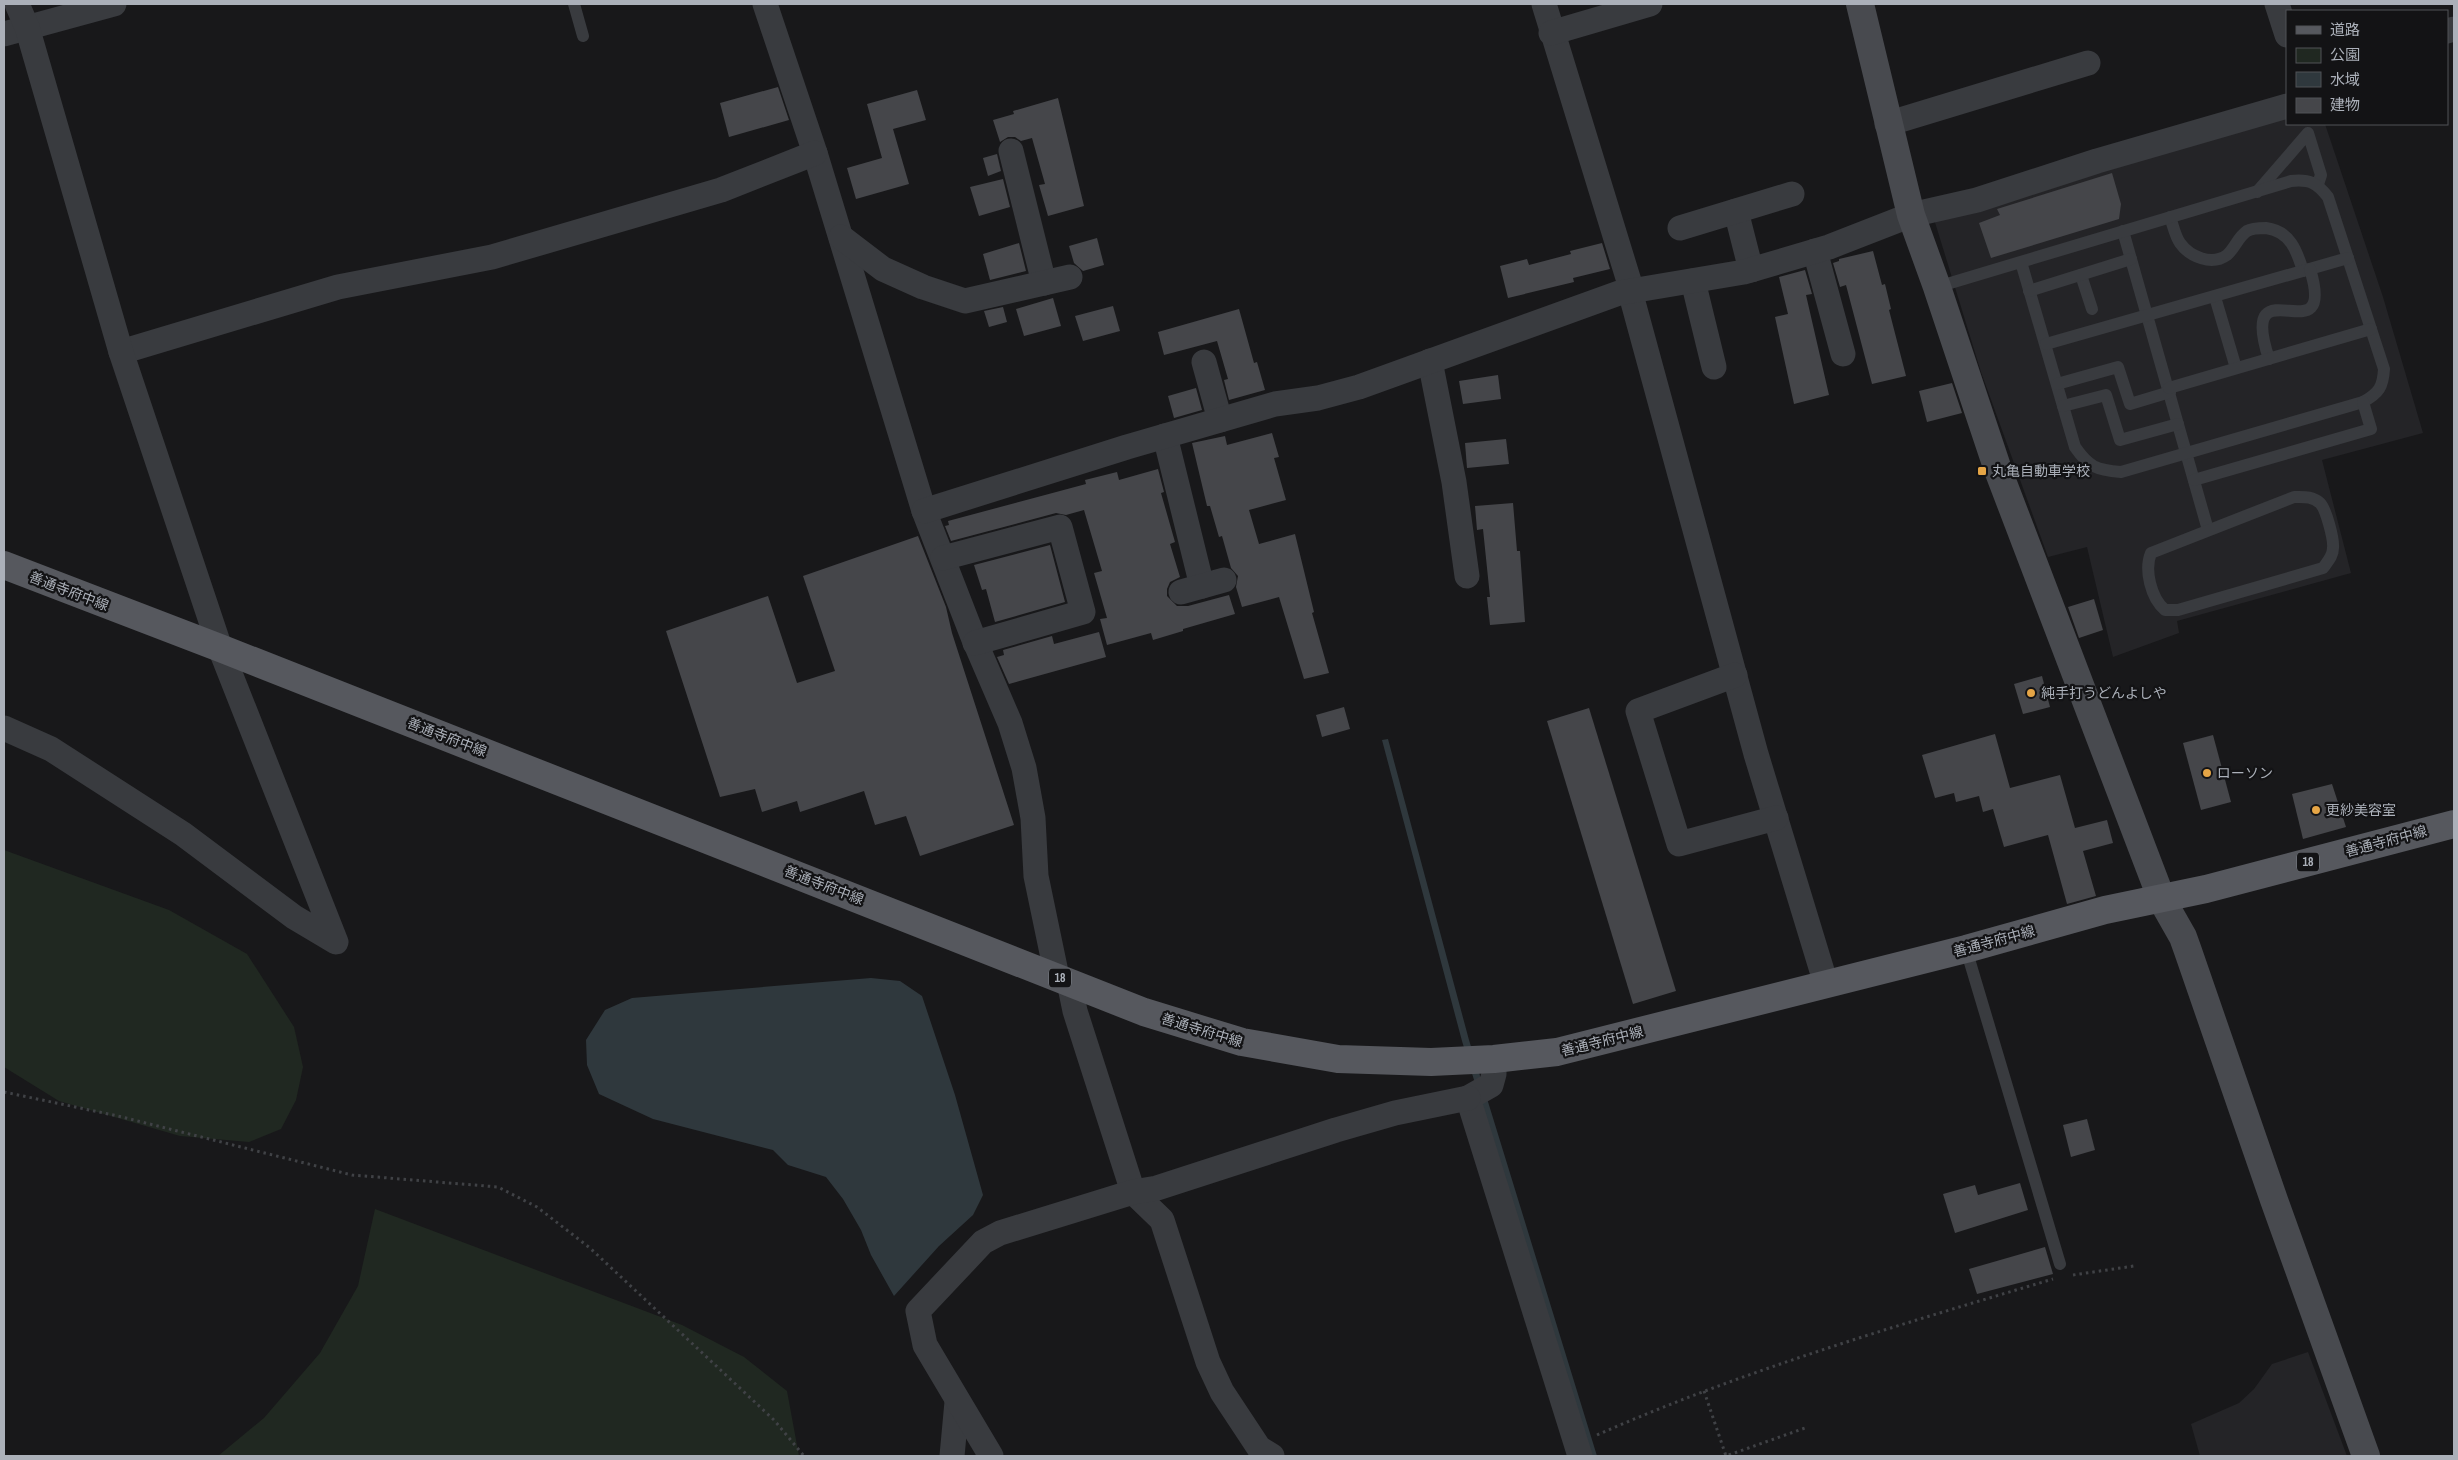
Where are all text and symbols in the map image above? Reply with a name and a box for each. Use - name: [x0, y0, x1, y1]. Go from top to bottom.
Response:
- legend: [2286, 10, 2448, 125]
- text: 道路: [2330, 19, 2360, 40]
- text: 公園: [2330, 44, 2360, 65]
- text: 水域: [2330, 69, 2360, 90]
- text: 建物: [2330, 94, 2360, 115]
- place label: 丸亀自動車学校: [1992, 462, 2090, 480]
- marker: 丸亀自動車学校: [1976, 465, 1988, 477]
- street label: 善通寺府中線: [27, 568, 111, 614]
- place label: 純手打うどんよしや: [2041, 684, 2167, 702]
- marker: 純手打うどんよしや: [2025, 687, 2037, 699]
- street label: 善通寺府中線: [405, 714, 489, 760]
- place label: ローソン: [2217, 764, 2273, 782]
- marker: ローソン: [2201, 767, 2213, 779]
- place label: 更紗美容室: [2326, 801, 2396, 819]
- marker: 更紗美容室: [2310, 804, 2322, 816]
- street label: 善通寺府中線: [2343, 821, 2429, 861]
- road number: 18: [2297, 852, 2319, 872]
- street label: 善通寺府中線: [782, 862, 866, 908]
- street label: 善通寺府中線: [1951, 921, 2037, 961]
- road number: 18: [1049, 968, 1071, 988]
- street label: 善通寺府中線: [1159, 1009, 1245, 1051]
- street label: 善通寺府中線: [1559, 1022, 1645, 1060]

